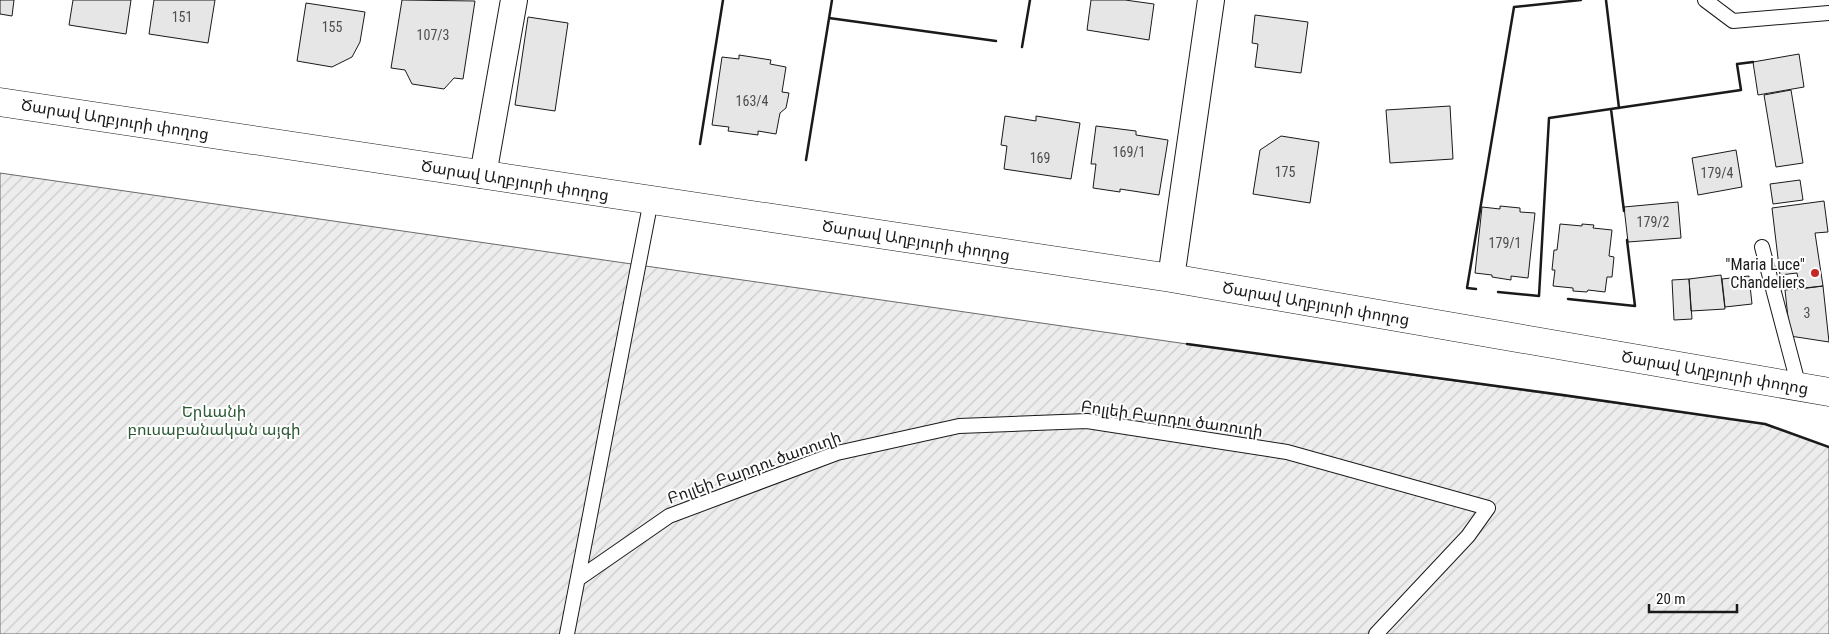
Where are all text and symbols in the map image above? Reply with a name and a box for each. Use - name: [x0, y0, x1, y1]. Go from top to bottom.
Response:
- house number: 151: [172, 9, 192, 25]
- house number: 155: [322, 19, 342, 35]
- house number: 107/3: [417, 27, 449, 43]
- house number: 163/4: [736, 93, 769, 109]
- street label: Ծարավ Աղբյուրի փողոց: [20, 95, 210, 144]
- house number: 169/1: [1113, 144, 1145, 160]
- house number: 169: [1030, 150, 1050, 166]
- street label: Ծարավ Աղբյուրի փողոց: [420, 156, 610, 205]
- house number: 175: [1275, 164, 1295, 180]
- house number: 179/4: [1701, 165, 1734, 181]
- house number: 179/2: [1637, 214, 1670, 230]
- street label: Ծարավ Աղբյուրի փողոց: [821, 216, 1011, 265]
- house number: 179/1: [1489, 235, 1521, 251]
- place label: "Maria Luce" Chandeliers: [1725, 255, 1805, 292]
- marker: "Maria Luce" Chandeliers: [1809, 267, 1821, 279]
- street label: Ծարավ Աղբյուրի փողոց: [1221, 278, 1411, 329]
- house number: 3: [1804, 305, 1810, 321]
- street label: Ծարավ Աղբյուրի փողոց: [1620, 347, 1810, 398]
- street label: Բոլլեի Բարդու ծառուղի: [1080, 396, 1264, 441]
- park label: Երևանի բուսաբանական այգի: [127, 402, 301, 439]
- street label: Բոլլեի Բարդու ծառուղի: [665, 427, 844, 508]
- scale bar: [1649, 582, 1736, 614]
- text: 20 m: [1656, 590, 1686, 608]

